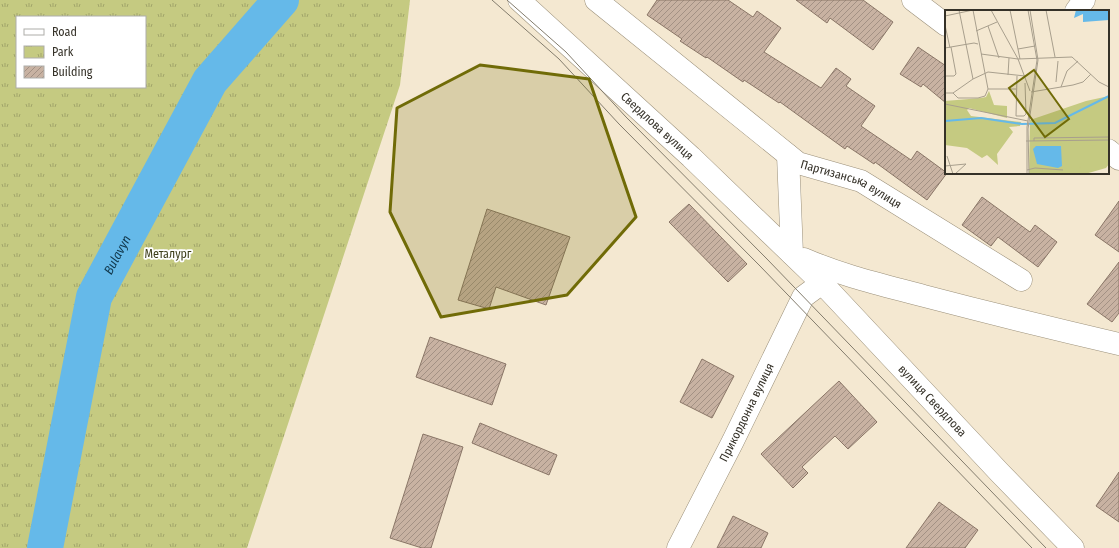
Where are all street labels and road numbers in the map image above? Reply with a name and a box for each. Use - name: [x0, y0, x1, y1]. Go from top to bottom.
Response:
- street label: Свердлова вулиця: [618, 89, 696, 163]
- street label: Партизанська вулиця: [799, 157, 904, 211]
- street label: Прикордонна вулиця: [717, 361, 777, 464]
- street label: вулиця Свердлова: [895, 362, 969, 440]

